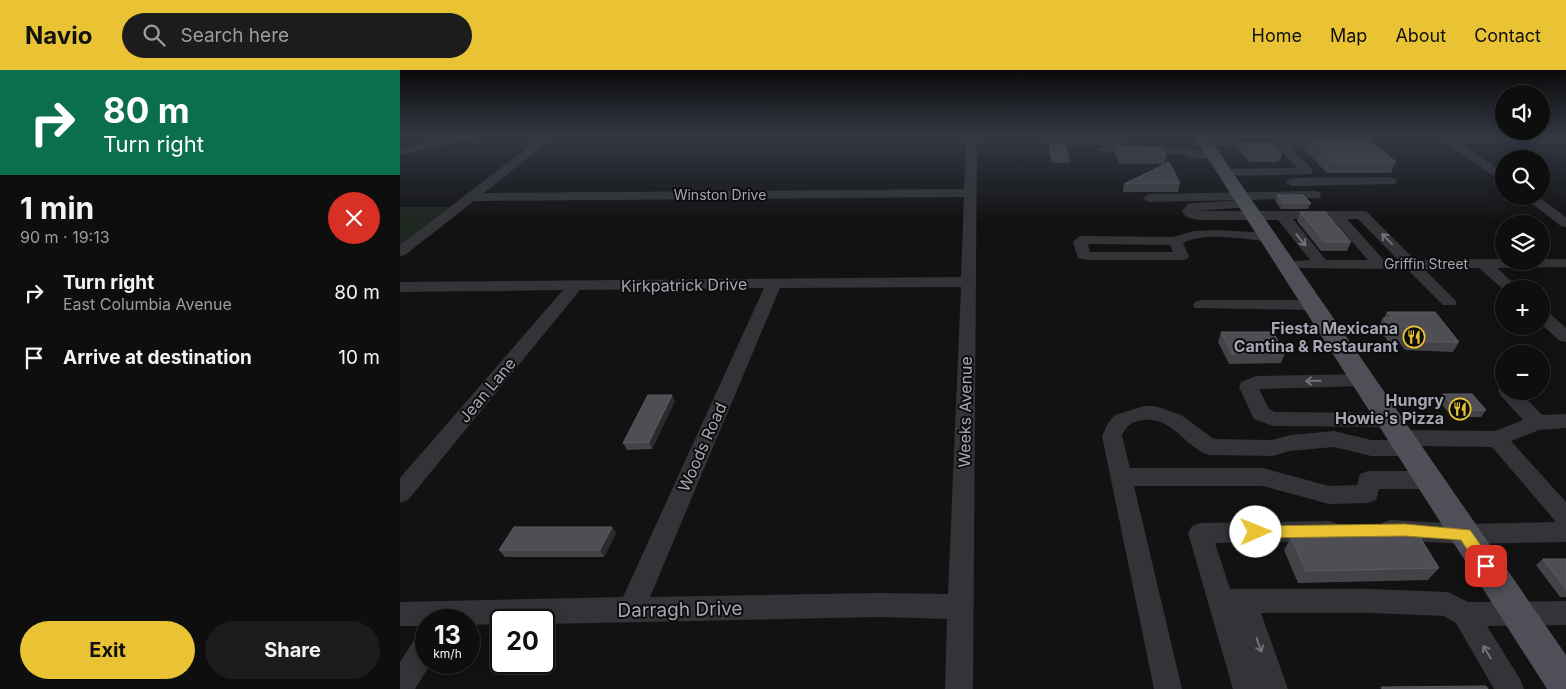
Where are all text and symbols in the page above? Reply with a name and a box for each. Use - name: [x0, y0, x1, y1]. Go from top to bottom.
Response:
- search box: [122, 13, 472, 58]
- text: Navio: [25, 21, 92, 50]
- icon: search: [140, 21, 168, 49]
- text: Search here: [180, 24, 289, 47]
- text: Home: [1252, 25, 1302, 46]
- text: Map: [1330, 25, 1367, 46]
- text: About: [1395, 25, 1446, 46]
- text: Contact: [1474, 25, 1541, 46]
- map controls: [1495, 85, 1550, 400]
- button: sound: [1495, 85, 1550, 140]
- text: 80 m: [103, 89, 190, 131]
- icon: right: [20, 90, 85, 155]
- text: Turn right: [103, 131, 204, 157]
- button: search: [1495, 150, 1550, 205]
- street label: Winston Drive: [674, 186, 766, 203]
- text: 1 min: [20, 190, 94, 226]
- button: close: [328, 192, 380, 244]
- button: layers: [1495, 215, 1550, 270]
- text: 90 m · 19:13: [20, 227, 110, 247]
- one-way arrow: [1296, 233, 1307, 246]
- one-way arrow: [1381, 233, 1393, 245]
- street label: Griffin Street: [1384, 255, 1469, 272]
- text: Turn right: [63, 271, 154, 294]
- street label: Kirkpatrick Drive: [621, 274, 747, 296]
- icon: right: [20, 279, 48, 307]
- button: +: [1495, 280, 1550, 335]
- text: 80 m: [334, 281, 380, 304]
- text: East Columbia Avenue: [63, 294, 232, 314]
- place label: Fiesta Mexicana Cantina & Restaurant: [1234, 318, 1398, 356]
- restaurant icon: Fiesta Mexicana Cantina & Restaurant: [1402, 325, 1426, 349]
- icon: arrive: [20, 344, 48, 372]
- button: −: [1495, 345, 1550, 400]
- text: Arrive at destination: [63, 346, 252, 369]
- text: 10 m: [338, 346, 380, 369]
- street label: Jean Lane: [454, 354, 520, 426]
- street label: Weeks Avenue: [954, 356, 976, 468]
- one-way arrow: [1305, 376, 1322, 386]
- place label: Hungry Howie's Pizza: [1335, 390, 1444, 428]
- restaurant icon: Hungry Howie's Pizza: [1448, 397, 1472, 421]
- street label: Woods Road: [673, 399, 731, 495]
- position arrow: [1229, 505, 1281, 557]
- pin: [1465, 545, 1507, 587]
- icon: arrive: [1472, 552, 1500, 580]
- street label: Darragh Drive: [617, 597, 743, 622]
- speed limit sign: 20: [490, 609, 555, 674]
- text: 13: [434, 620, 461, 650]
- button: Exit: [20, 621, 195, 679]
- button: Share: [205, 621, 380, 679]
- one-way arrow: [1255, 637, 1264, 652]
- one-way arrow: [1482, 645, 1492, 659]
- text: km/h: [433, 646, 462, 661]

